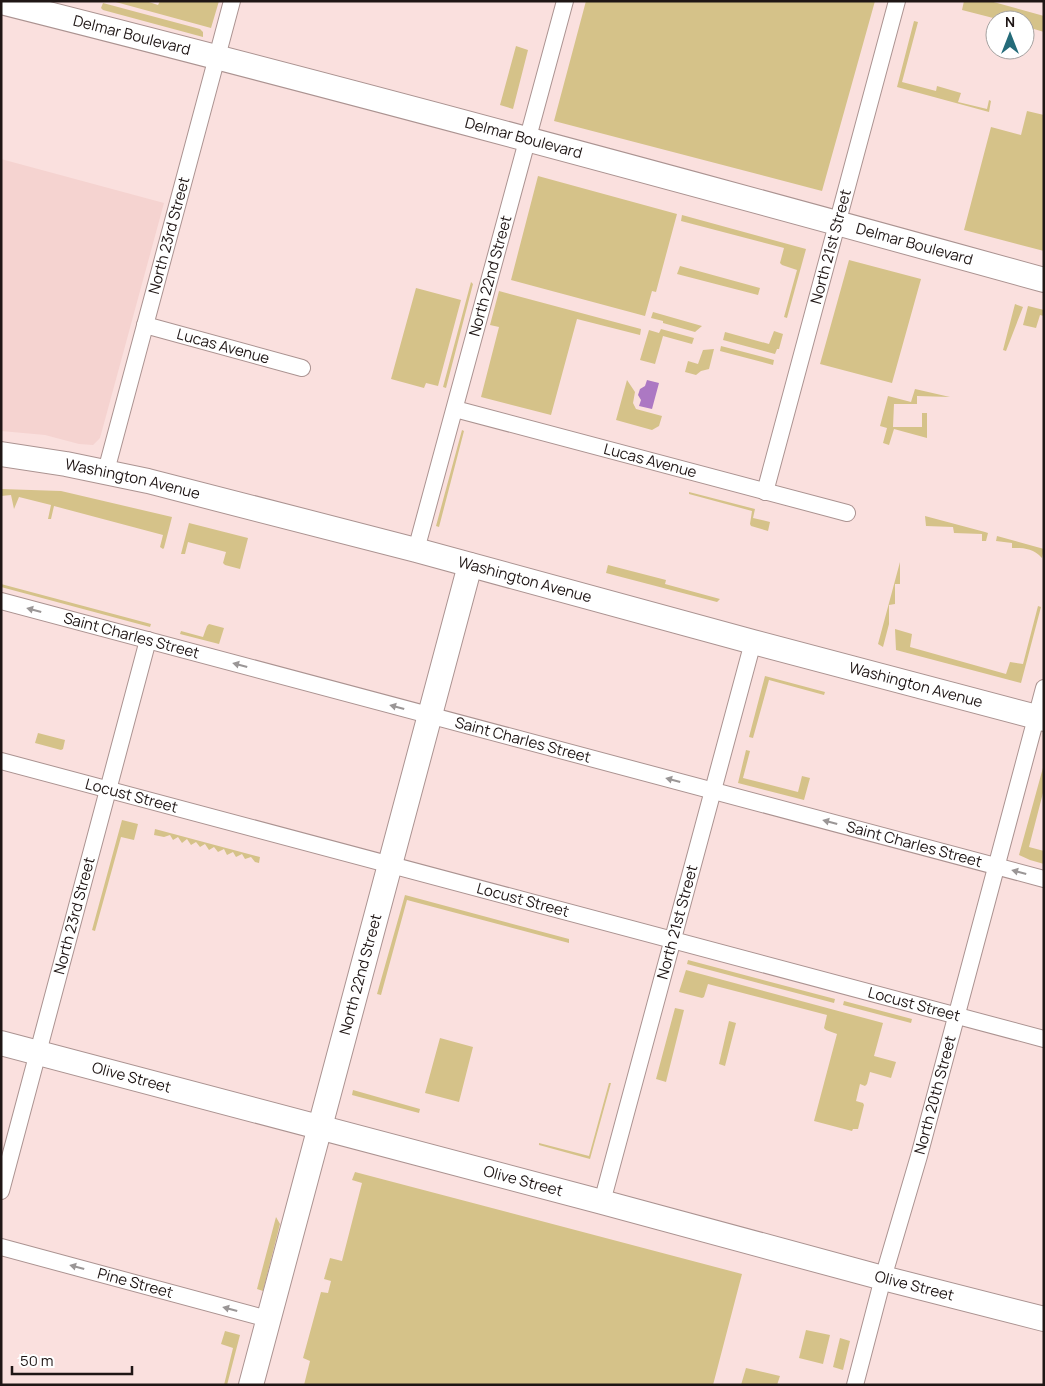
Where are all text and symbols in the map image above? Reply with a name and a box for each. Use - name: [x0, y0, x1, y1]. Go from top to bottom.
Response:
- street label: Delmar Boulevard: [71, 10, 193, 60]
- north arrow: [985, 10, 1035, 60]
- text: N: [1005, 12, 1015, 31]
- street label: Delmar Boulevard: [463, 112, 585, 163]
- street label: North 23rd Street: [143, 174, 194, 296]
- street label: North 21st Street: [805, 187, 856, 306]
- street label: North 22nd Street: [463, 213, 516, 339]
- street label: Delmar Boulevard: [854, 218, 975, 270]
- street label: Lucas Avenue: [174, 323, 272, 369]
- street label: Lucas Avenue: [602, 438, 699, 483]
- street label: Washington Avenue: [63, 453, 203, 504]
- street label: Washington Avenue: [456, 551, 594, 608]
- one-way arrow: [26, 605, 41, 613]
- street label: Saint Charles Street: [61, 607, 202, 663]
- street label: Washington Avenue: [847, 657, 985, 712]
- one-way arrow: [233, 661, 248, 669]
- one-way arrow: [390, 702, 405, 710]
- street label: Saint Charles Street: [453, 711, 593, 768]
- street label: Locust Street: [83, 773, 180, 818]
- one-way arrow: [665, 776, 680, 784]
- street label: Saint Charles Street: [844, 816, 984, 872]
- one-way arrow: [822, 818, 837, 826]
- street label: North 23rd Street: [48, 855, 100, 976]
- street label: North 21st Street: [652, 862, 703, 982]
- one-way arrow: [1012, 868, 1027, 876]
- street label: Locust Street: [474, 877, 571, 922]
- street label: North 22nd Street: [334, 911, 386, 1037]
- street label: Locust Street: [866, 982, 963, 1026]
- street label: North 20th Street: [909, 1033, 961, 1157]
- street label: Olive Street: [90, 1057, 174, 1098]
- street label: Olive Street: [481, 1160, 565, 1201]
- one-way arrow: [69, 1263, 84, 1271]
- street label: Pine Street: [95, 1263, 175, 1303]
- street label: Olive Street: [872, 1265, 956, 1306]
- one-way arrow: [222, 1304, 237, 1312]
- scale bar: [12, 1344, 132, 1376]
- text: 50 m: [20, 1350, 54, 1371]

